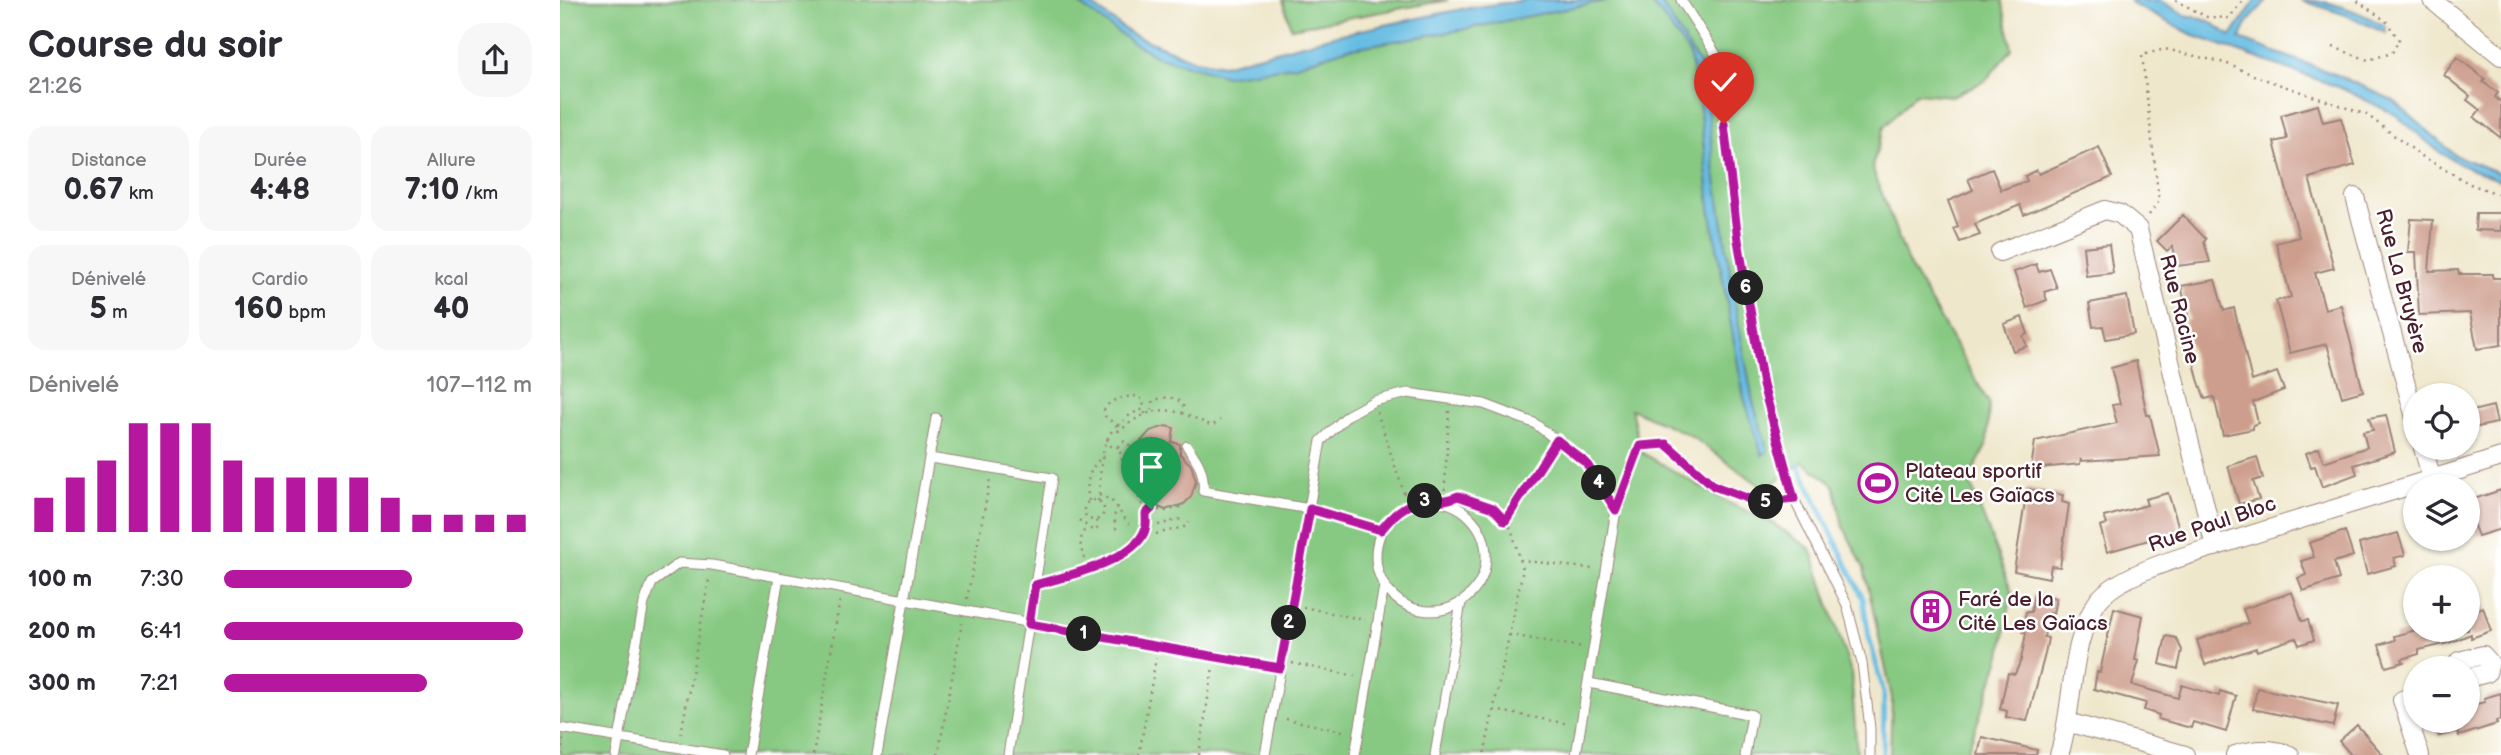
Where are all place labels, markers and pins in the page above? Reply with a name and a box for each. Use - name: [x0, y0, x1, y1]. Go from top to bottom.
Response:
- pin: [1694, 52, 1754, 124]
- pin: 6: [1728, 270, 1764, 306]
- pin: [1121, 437, 1181, 509]
- place label: Plateau sportif Cité Les Gaïacs: [1905, 459, 2055, 508]
- sports icon: Plateau sportif Cité Les Gaïacs: [1857, 462, 1899, 504]
- pin: 4: [1581, 466, 1616, 500]
- pin: 3: [1408, 484, 1442, 518]
- pin: 5: [1748, 484, 1784, 520]
- place label: Faré de la Cité Les Gaïacs: [1958, 587, 2108, 636]
- building icon: Faré de la Cité Les Gaïacs: [1910, 590, 1952, 632]
- pin: 2: [1272, 606, 1306, 640]
- pin: 1: [1066, 616, 1102, 652]

